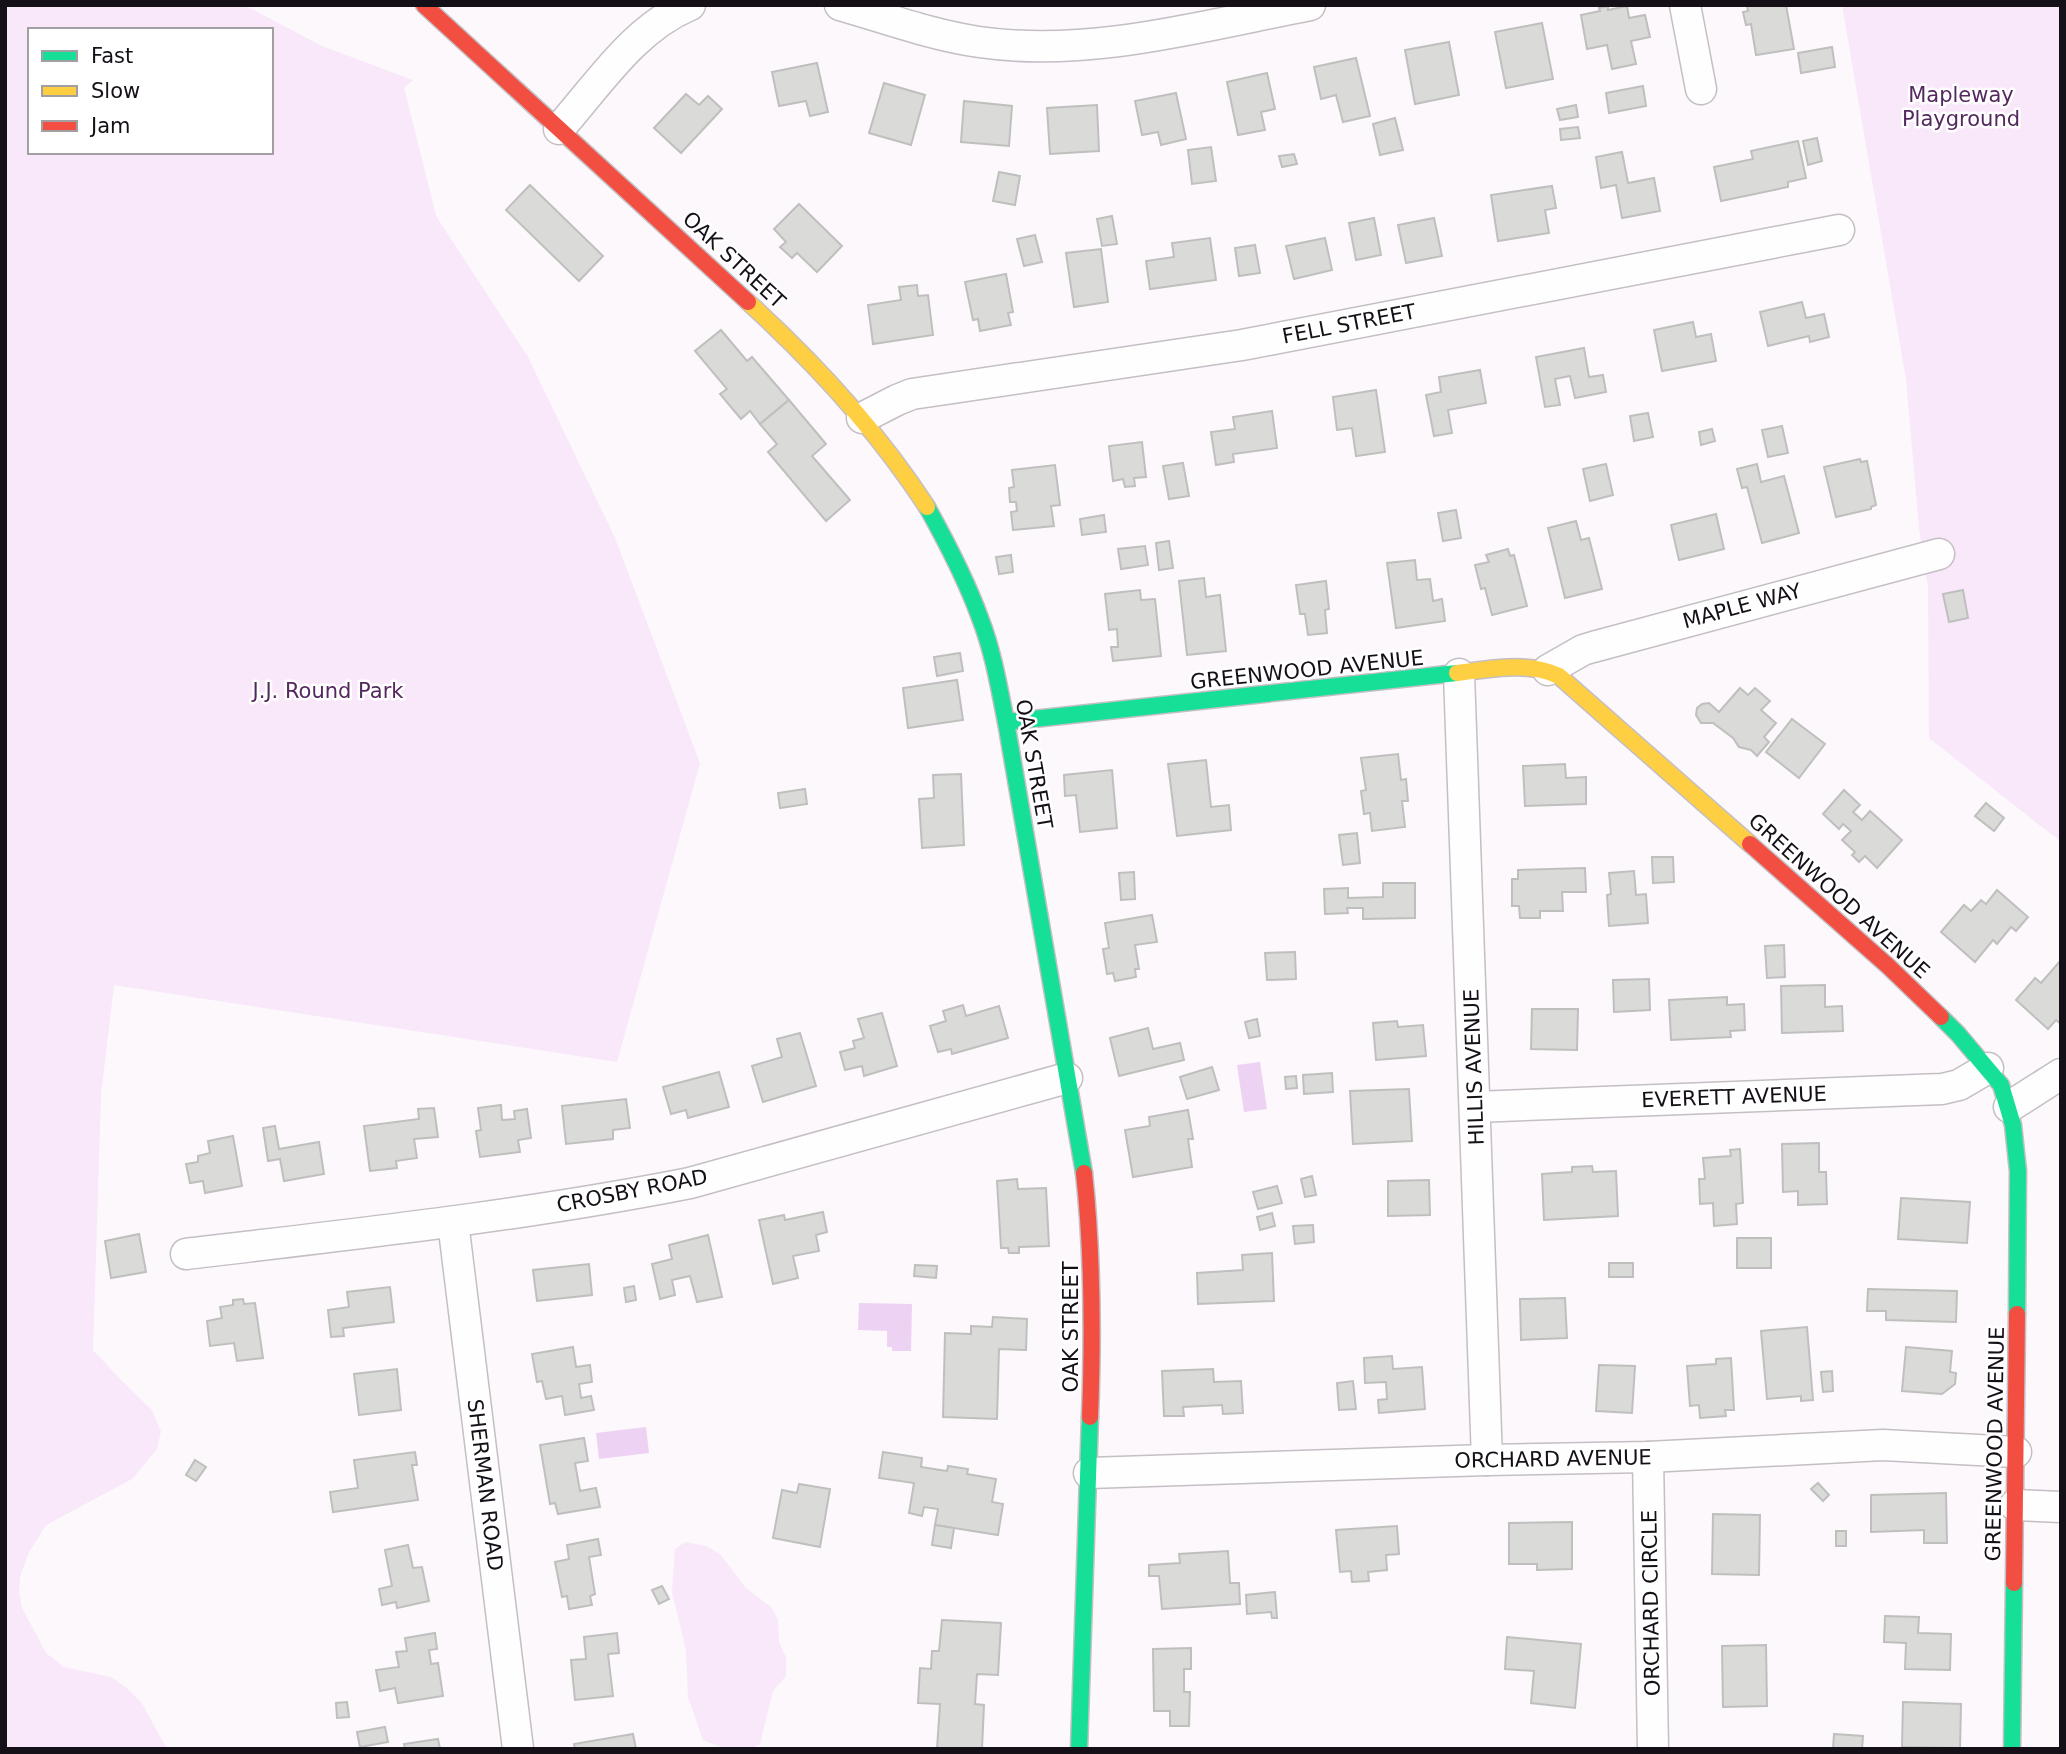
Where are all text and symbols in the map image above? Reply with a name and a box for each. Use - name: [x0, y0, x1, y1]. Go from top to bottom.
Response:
- legend: [28, 28, 273, 154]
- text: Fast: [91, 44, 133, 68]
- text: Slow: [91, 79, 140, 103]
- park label: Mapleway Playground: [1902, 83, 2020, 131]
- text: Jam: [89, 114, 131, 138]
- street label: OAK STREET: [678, 207, 790, 314]
- street label: FELL STREET: [1280, 299, 1418, 349]
- street label: MAPLE WAY: [1680, 579, 1804, 633]
- street label: GREENWOOD AVENUE: [1189, 646, 1425, 694]
- park label: J.J. Round Park: [251, 679, 404, 703]
- street label: OAK STREET: [1011, 697, 1057, 831]
- street label: GREENWOOD AVENUE: [1744, 809, 1934, 983]
- street label: HILLIS AVENUE: [1459, 988, 1489, 1146]
- street label: EVERETT AVENUE: [1641, 1082, 1827, 1112]
- street label: CROSBY ROAD: [555, 1165, 709, 1217]
- street label: OAK STREET: [1059, 1261, 1083, 1393]
- street label: GREENWOOD AVENUE: [1981, 1326, 2009, 1562]
- street label: SHERMAN ROAD: [463, 1398, 507, 1572]
- street label: ORCHARD AVENUE: [1454, 1445, 1652, 1473]
- street label: ORCHARD CIRCLE: [1637, 1510, 1665, 1696]

